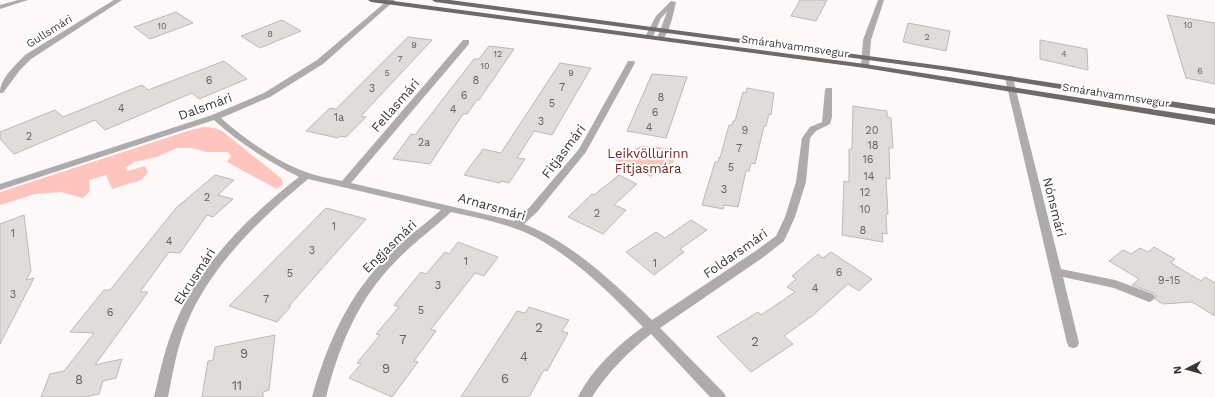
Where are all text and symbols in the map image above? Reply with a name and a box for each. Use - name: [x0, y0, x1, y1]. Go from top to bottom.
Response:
- street label: Gullsmári: [24, 12, 75, 51]
- house number: 10: [1183, 20, 1193, 30]
- house number: 10: [157, 21, 167, 31]
- house number: 8: [267, 29, 273, 39]
- house number: 2: [924, 32, 930, 42]
- street label: Smárahvammsvegur: [740, 33, 850, 61]
- house number: 9: [411, 40, 417, 50]
- house number: 12: [494, 49, 502, 59]
- house number: 4: [1061, 49, 1067, 59]
- house number: 7: [397, 54, 403, 64]
- house number: 10: [480, 61, 490, 71]
- house number: 6: [1197, 66, 1203, 76]
- house number: 5: [384, 68, 390, 78]
- house number: 9: [568, 68, 574, 78]
- house number: 6: [206, 74, 213, 87]
- house number: 8: [473, 74, 480, 87]
- street label: Fellasmári: [368, 76, 422, 135]
- house number: 7: [559, 81, 565, 94]
- street label: Smárahvammsvegur: [1061, 81, 1171, 110]
- house number: 3: [369, 82, 375, 95]
- house number: 6: [461, 89, 468, 102]
- street label: Dalsmári: [176, 90, 234, 123]
- house number: 8: [658, 91, 665, 104]
- house number: 5: [549, 97, 555, 110]
- house number: 4: [118, 102, 125, 115]
- house number: 4: [450, 103, 457, 116]
- house number: 6: [652, 106, 659, 119]
- house number: 1a: [334, 111, 344, 124]
- house number: 3: [538, 115, 544, 128]
- house number: 4: [646, 121, 653, 134]
- street label: Fitjasmári: [538, 122, 588, 181]
- house number: 9: [742, 124, 749, 137]
- house number: 20: [865, 124, 879, 137]
- house number: 2: [26, 130, 32, 143]
- house number: 2a: [418, 136, 430, 149]
- house number: 18: [867, 139, 879, 152]
- house number: 7: [736, 142, 742, 155]
- park label: Leikvöllurinn Fitjasmára: [607, 146, 689, 176]
- house number: 16: [863, 153, 874, 166]
- house number: 5: [728, 161, 734, 174]
- house number: 14: [863, 170, 875, 183]
- street label: Nónsmári: [1040, 176, 1069, 238]
- house number: 3: [721, 183, 727, 196]
- house number: 12: [860, 186, 870, 199]
- street label: Arnarsmári: [456, 190, 527, 223]
- house number: 2: [204, 191, 210, 204]
- house number: 10: [859, 203, 871, 216]
- house number: 2: [594, 207, 600, 220]
- street label: Engjasmári: [359, 217, 420, 276]
- house number: 1: [332, 220, 336, 233]
- house number: 8: [860, 224, 867, 237]
- street label: Foldarsmári: [700, 226, 770, 281]
- house number: 1: [11, 227, 15, 240]
- house number: 4: [166, 235, 173, 248]
- house number: 3: [309, 244, 315, 257]
- street label: Ekrusmári: [171, 245, 218, 307]
- house number: 1: [464, 255, 468, 268]
- house number: 1: [653, 257, 657, 270]
- house number: 6: [836, 266, 843, 279]
- house number: 5: [287, 267, 293, 280]
- house number: 9-15: [1158, 274, 1180, 287]
- house number: 3: [435, 279, 441, 292]
- house number: 4: [812, 282, 819, 295]
- house number: 3: [10, 288, 16, 301]
- house number: 7: [263, 293, 269, 306]
- house number: 5: [418, 304, 424, 317]
- house number: 6: [107, 306, 114, 319]
- house number: 2: [535, 320, 543, 335]
- house number: 7: [399, 332, 407, 347]
- house number: 2: [751, 334, 759, 349]
- house number: 9: [240, 346, 248, 361]
- house number: 4: [520, 349, 528, 364]
- north arrow: [1167, 349, 1207, 389]
- house number: 9: [382, 361, 390, 376]
- text: N: [1171, 365, 1184, 375]
- house number: 6: [501, 371, 509, 386]
- house number: 8: [75, 372, 83, 387]
- house number: 11: [232, 378, 242, 393]

